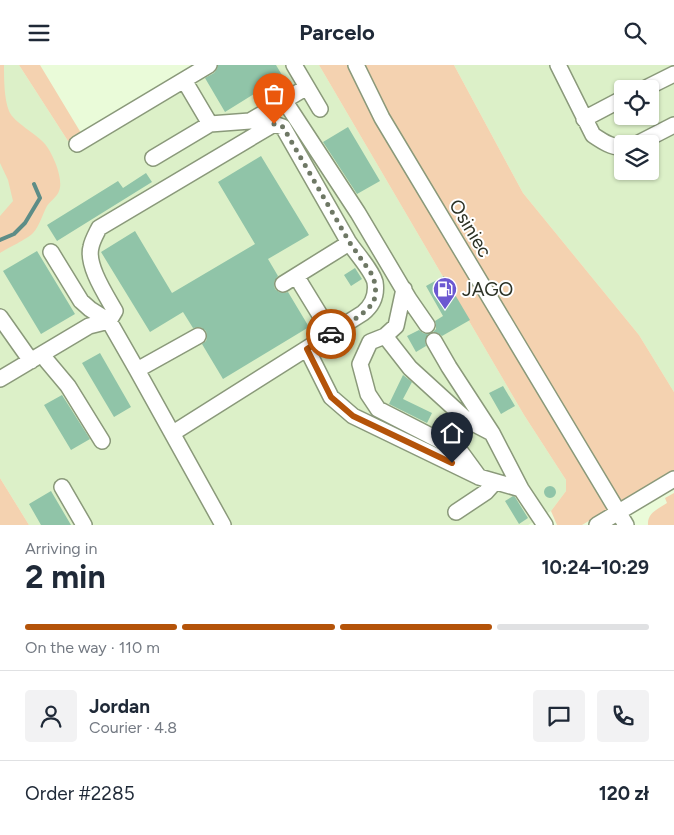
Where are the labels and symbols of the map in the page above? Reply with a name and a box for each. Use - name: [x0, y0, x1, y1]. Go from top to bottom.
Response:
- pin: [253, 73, 295, 124]
- street label: Osiniec: [444, 195, 497, 261]
- fuel station icon: JAGO: [432, 276, 458, 310]
- place label: JAGO: [462, 278, 513, 301]
- courier: [306, 309, 356, 359]
- pin: [431, 412, 473, 463]

